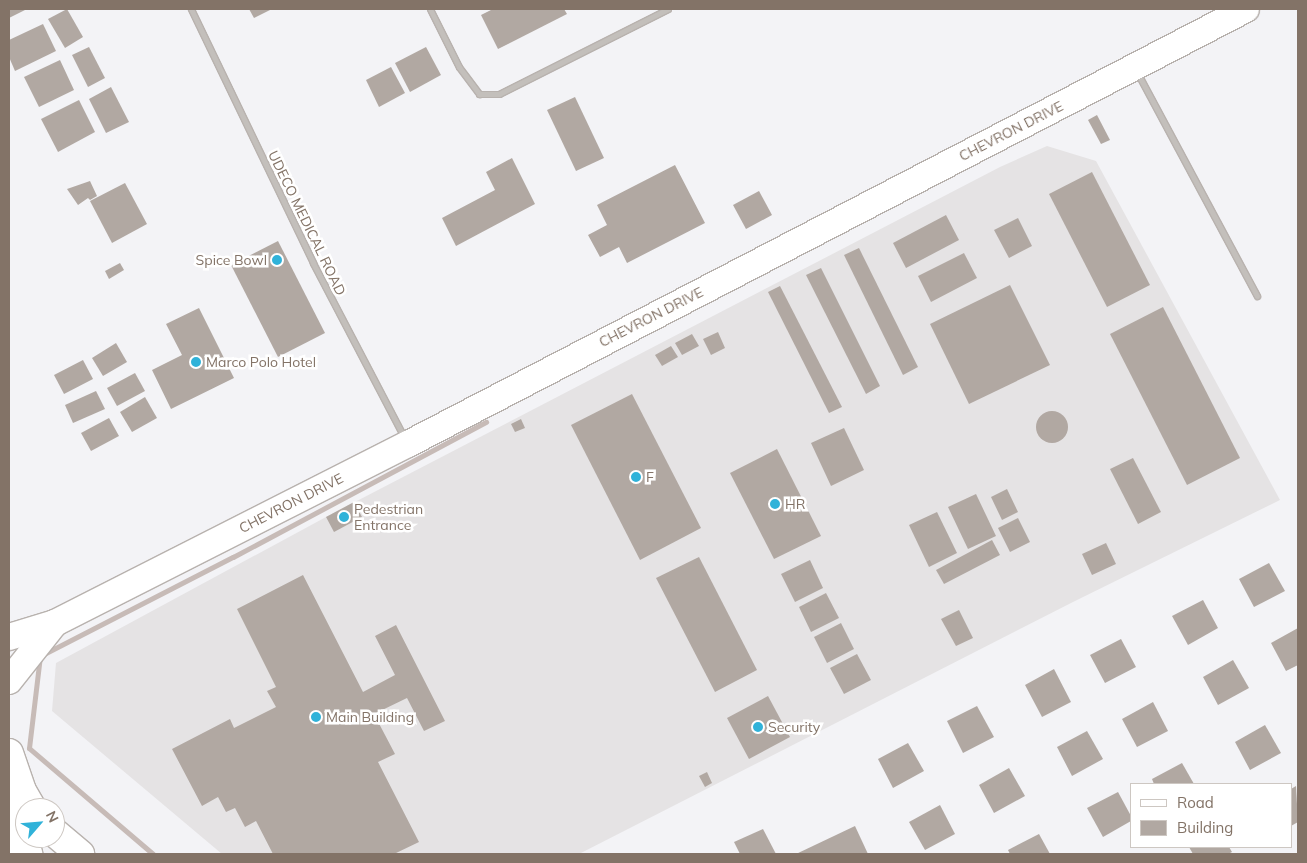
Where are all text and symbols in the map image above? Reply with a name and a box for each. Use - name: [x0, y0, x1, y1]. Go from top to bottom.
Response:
- street label: CHEVRON DRIVE: [956, 98, 1066, 164]
- street label: UDECO MEDICAL ROAD: [265, 148, 349, 298]
- place label: Spice Bowl: [196, 252, 267, 268]
- marker: Spice Bowl: [271, 254, 283, 266]
- street label: CHEVRON DRIVE: [596, 284, 706, 350]
- place label: Marco Polo Hotel: [206, 354, 316, 370]
- marker: Marco Polo Hotel: [190, 356, 202, 368]
- place label: F: [646, 469, 654, 485]
- street label: CHEVRON DRIVE: [236, 470, 346, 536]
- marker: F: [630, 471, 642, 483]
- place label: HR: [785, 496, 805, 512]
- marker: HR: [769, 498, 781, 510]
- place label: Pedestrian Entrance: [354, 501, 423, 534]
- marker: Pedestrian Entrance: [338, 511, 350, 523]
- place label: Main Building: [326, 709, 414, 725]
- marker: Main Building: [310, 711, 322, 723]
- place label: Security: [768, 719, 820, 735]
- marker: Security: [752, 721, 764, 733]
- legend: [1130, 783, 1292, 848]
- text: Road: [1177, 793, 1214, 812]
- north arrow: [15, 798, 65, 848]
- text: N: [42, 808, 63, 825]
- text: Building: [1177, 818, 1233, 837]

